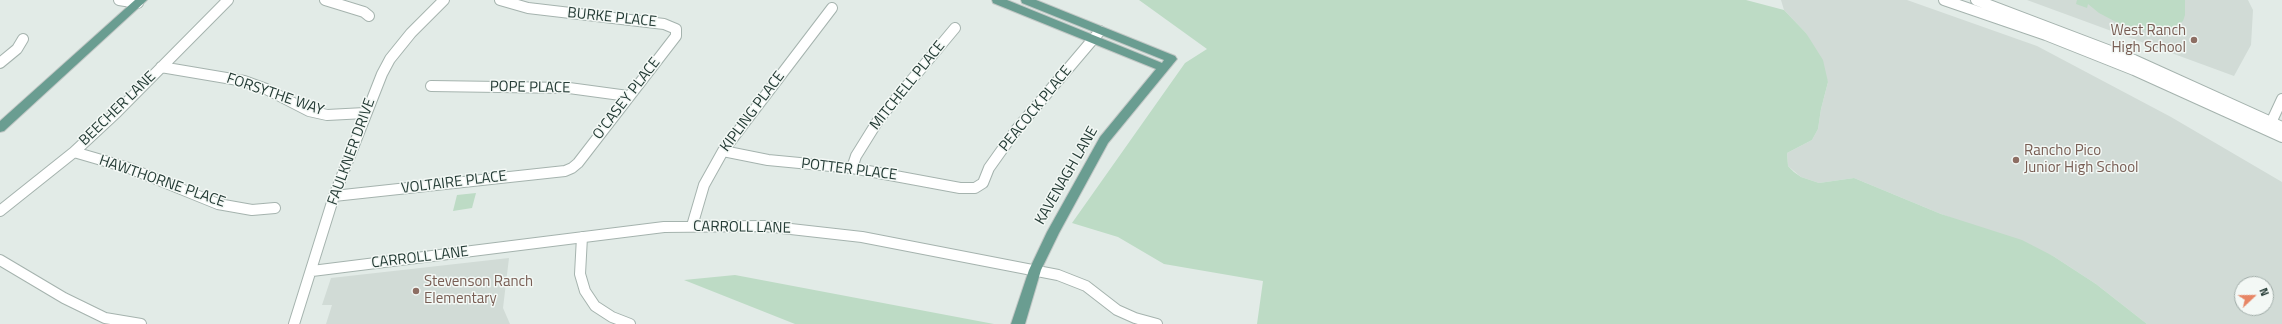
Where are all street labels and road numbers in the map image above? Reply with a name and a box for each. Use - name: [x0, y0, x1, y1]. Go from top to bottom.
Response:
- street label: BURKE PLACE: [567, 4, 657, 32]
- street label: MITCHELL PLACE: [867, 38, 949, 134]
- street label: O'CASEY PLACE: [589, 54, 665, 144]
- street label: PEACOCK PLACE: [996, 62, 1076, 156]
- street label: BEECHER LANE: [76, 68, 160, 150]
- street label: KIPLING PLACE: [717, 68, 789, 156]
- street label: FORSYTHE WAY: [224, 70, 326, 120]
- street label: POPE PLACE: [490, 78, 570, 98]
- street label: FAULKNER DRIVE: [324, 96, 380, 208]
- street label: KAVENAGH LANE: [1032, 124, 1102, 228]
- street label: HAWTHORNE PLACE: [97, 152, 227, 212]
- street label: POTTER PLACE: [800, 155, 898, 185]
- street label: VOLTAIRE PLACE: [400, 168, 508, 198]
- street label: CARROLL LANE: [693, 218, 791, 238]
- street label: CARROLL LANE: [370, 243, 470, 273]

